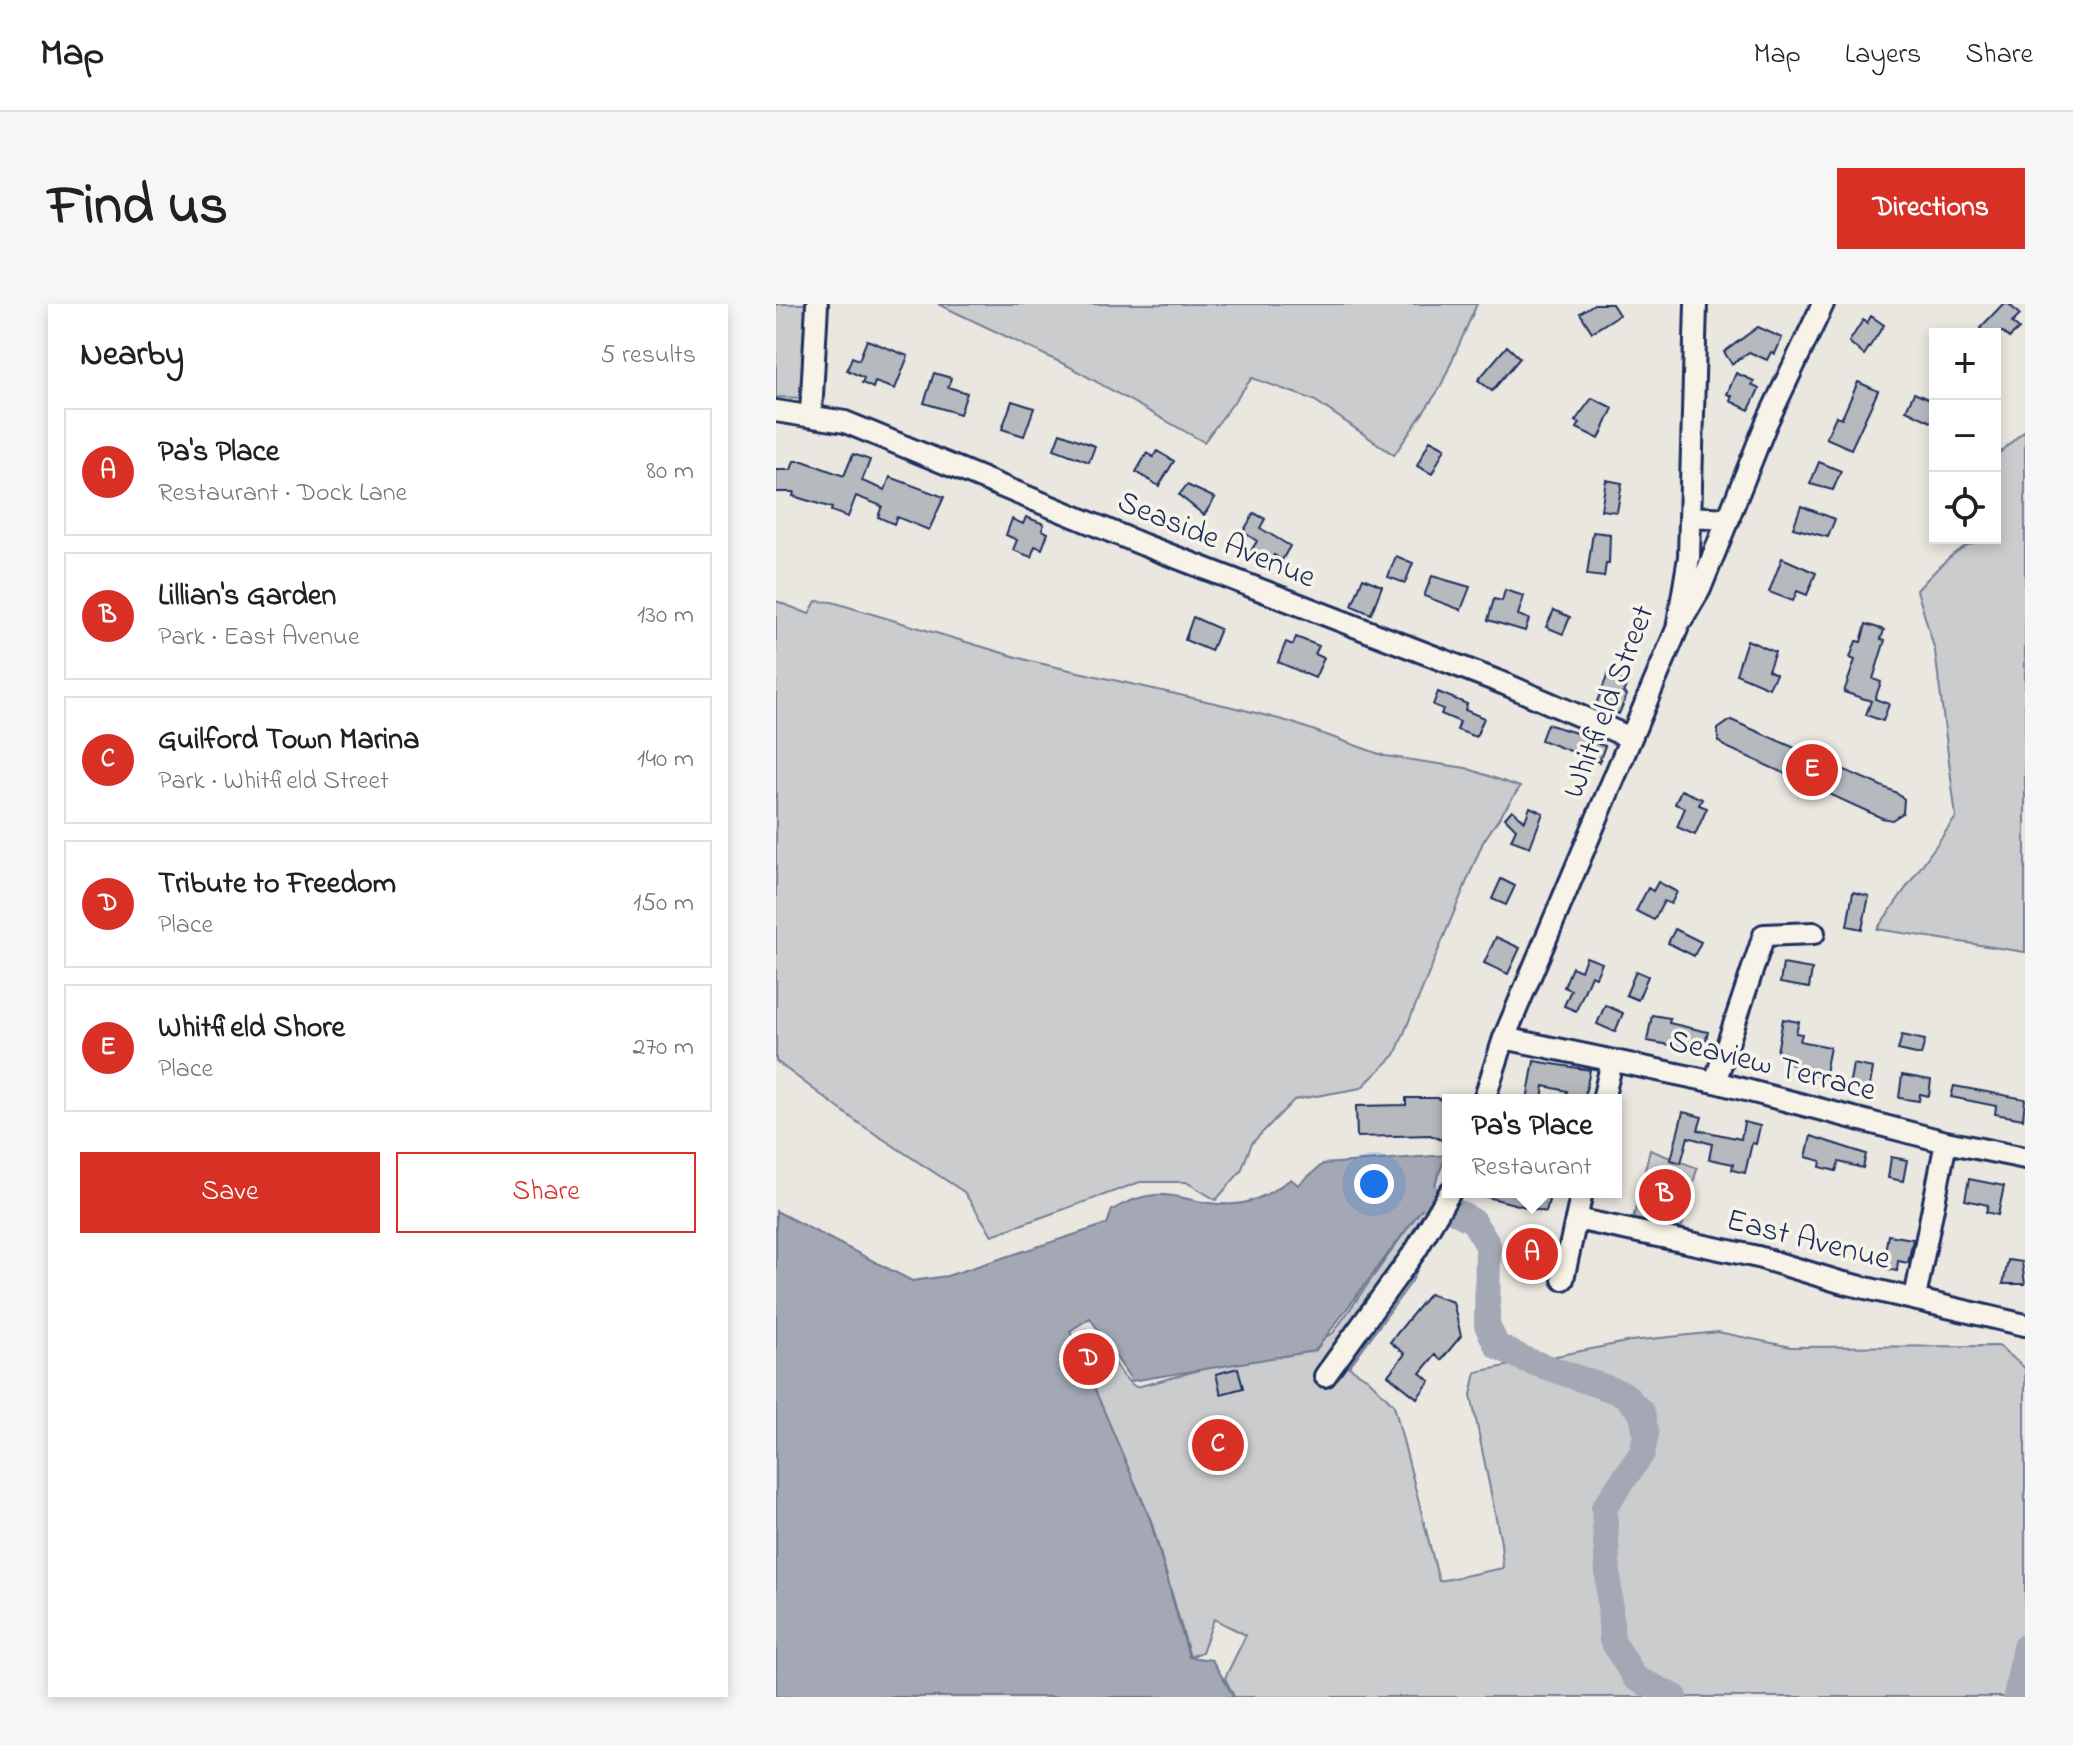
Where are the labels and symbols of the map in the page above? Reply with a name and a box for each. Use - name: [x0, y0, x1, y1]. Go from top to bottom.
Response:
- street label: Seaside Avenue: [1110, 480, 1323, 602]
- street label: Whitfield Street: [1552, 598, 1668, 805]
- pin: E: [1786, 740, 1838, 800]
- street label: Seaview Terrace: [1663, 1019, 1881, 1116]
- your location: [1354, 1164, 1394, 1204]
- pin: B: [1639, 1165, 1691, 1225]
- street label: East Avenue: [1721, 1198, 1896, 1284]
- pin: A: [1506, 1224, 1558, 1284]
- pin: D: [1063, 1329, 1115, 1389]
- pin: C: [1192, 1415, 1244, 1475]

